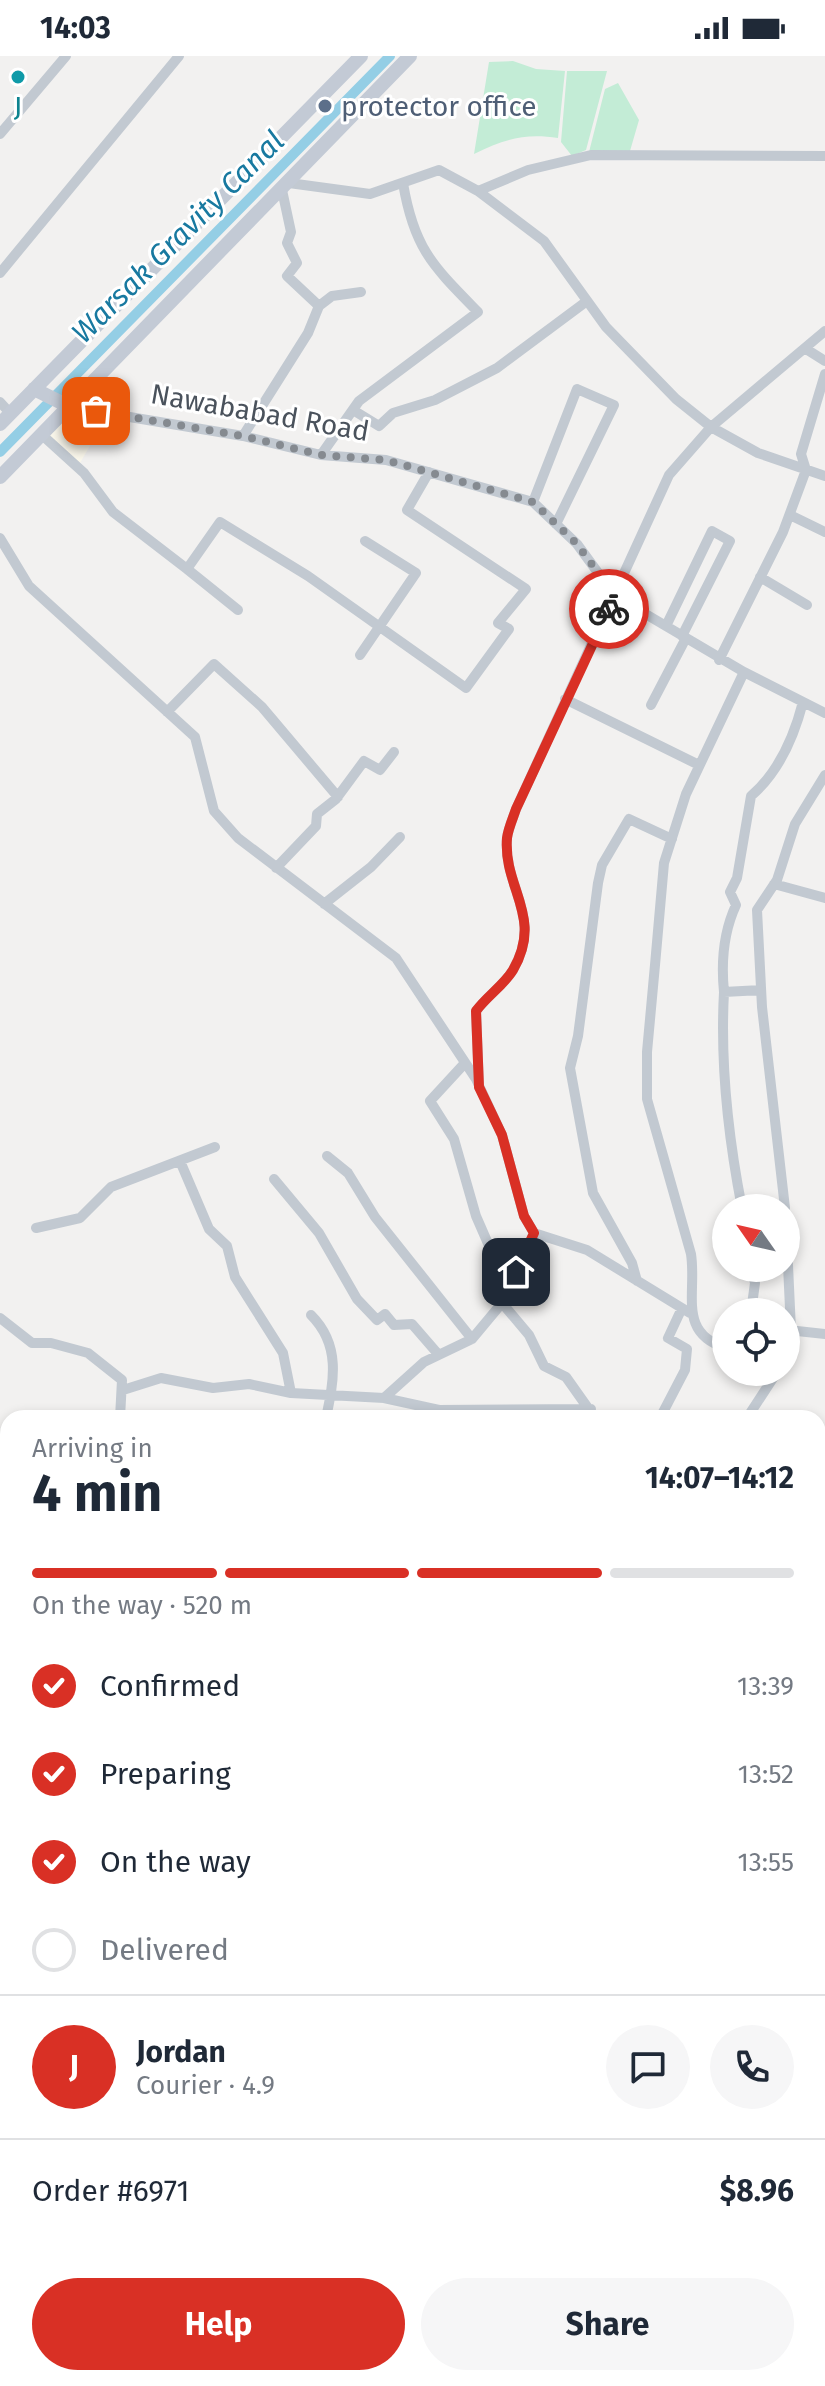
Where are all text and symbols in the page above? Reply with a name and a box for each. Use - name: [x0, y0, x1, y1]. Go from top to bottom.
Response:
- text: 14:03: [40, 10, 111, 46]
- marker: J: [9, 68, 27, 86]
- place label: J: [14, 90, 22, 123]
- place label: protector office: [341, 90, 536, 123]
- marker: protector office: [316, 97, 334, 115]
- water label: Warsak Gravity Canal: [64, 123, 292, 351]
- pin: [62, 377, 130, 445]
- street label: Nawababad Road: [148, 377, 372, 448]
- icon: bag: [74, 389, 118, 433]
- courier: [569, 569, 649, 649]
- icon: bike: [587, 587, 631, 631]
- north arrow: [712, 1194, 800, 1282]
- map controls: [712, 1194, 800, 1386]
- pin: [482, 1238, 550, 1306]
- icon: home: [494, 1250, 538, 1294]
- button: locate: [712, 1298, 800, 1386]
- text: Arriving in: [32, 1433, 153, 1464]
- text: 14:07–14:12: [645, 1460, 794, 1496]
- text: 4 min: [32, 1462, 162, 1525]
- text: On the way · 520 m: [32, 1590, 252, 1621]
- icon: check: [32, 1664, 76, 1708]
- text: Confirmed: [100, 1668, 240, 1704]
- text: 13:39: [737, 1671, 794, 1702]
- icon: check: [32, 1752, 76, 1796]
- text: Preparing: [100, 1756, 231, 1792]
- text: 13:52: [738, 1759, 794, 1790]
- icon: check: [32, 1840, 76, 1884]
- text: On the way: [100, 1844, 251, 1880]
- text: 13:55: [738, 1847, 794, 1878]
- text: Delivered: [100, 1932, 229, 1968]
- button: chat: [606, 2025, 690, 2109]
- button: phone: [710, 2025, 794, 2109]
- text: Jordan: [136, 2034, 226, 2070]
- text: J: [69, 2049, 79, 2085]
- text: Courier · 4.9: [136, 2070, 275, 2101]
- text: Order #6971: [32, 2173, 189, 2209]
- text: $8.96: [720, 2173, 794, 2209]
- button: Help: [32, 2278, 405, 2370]
- button: Share: [421, 2278, 794, 2370]

